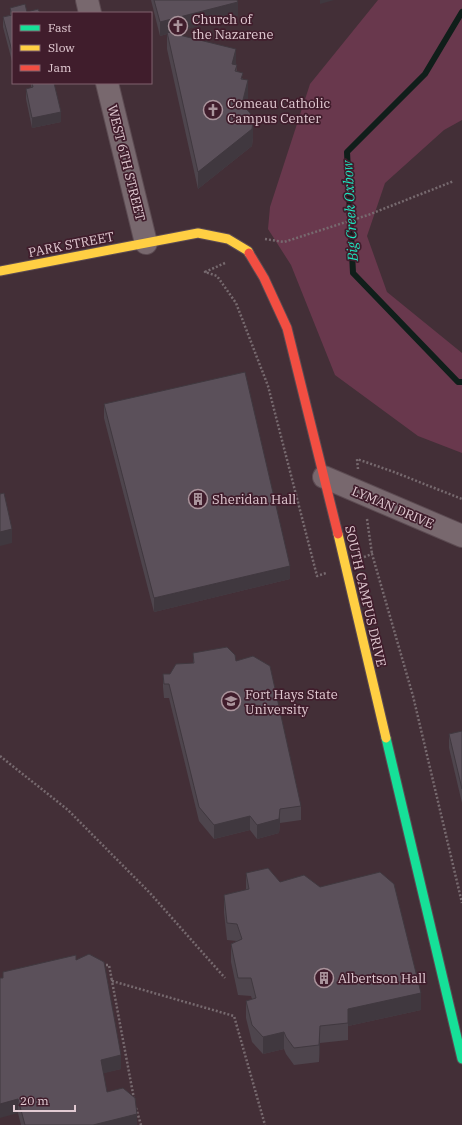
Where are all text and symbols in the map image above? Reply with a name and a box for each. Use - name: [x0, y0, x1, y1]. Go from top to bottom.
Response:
- place label: Church of the Nazarene: [192, 11, 274, 43]
- legend: [12, 12, 152, 84]
- church icon: Church of the Nazarene: [167, 15, 189, 37]
- text: Fast: [48, 20, 72, 35]
- text: Slow: [48, 40, 75, 55]
- text: Jam: [48, 60, 72, 75]
- place label: Comeau Catholic Campus Center: [227, 95, 331, 127]
- church icon: Comeau Catholic Campus Center: [202, 99, 224, 121]
- street label: WEST 6TH STREET: [104, 103, 149, 224]
- water label: Big Creek Oxbow: [338, 159, 362, 263]
- street label: PARK STREET: [27, 228, 116, 261]
- street label: LYMAN DRIVE: [349, 482, 437, 532]
- building icon: Sheridan Hall: [187, 488, 209, 510]
- place label: Sheridan Hall: [212, 491, 296, 508]
- street label: SOUTH CAMPUS DRIVE: [341, 524, 390, 668]
- place label: Fort Hays State University: [245, 686, 338, 718]
- school or university icon: Fort Hays State University: [220, 690, 242, 712]
- building icon: Albertson Hall: [313, 967, 335, 989]
- place label: Albertson Hall: [338, 970, 426, 987]
- scale bar: [14, 1087, 75, 1113]
- text: 20 m: [20, 1093, 49, 1108]

